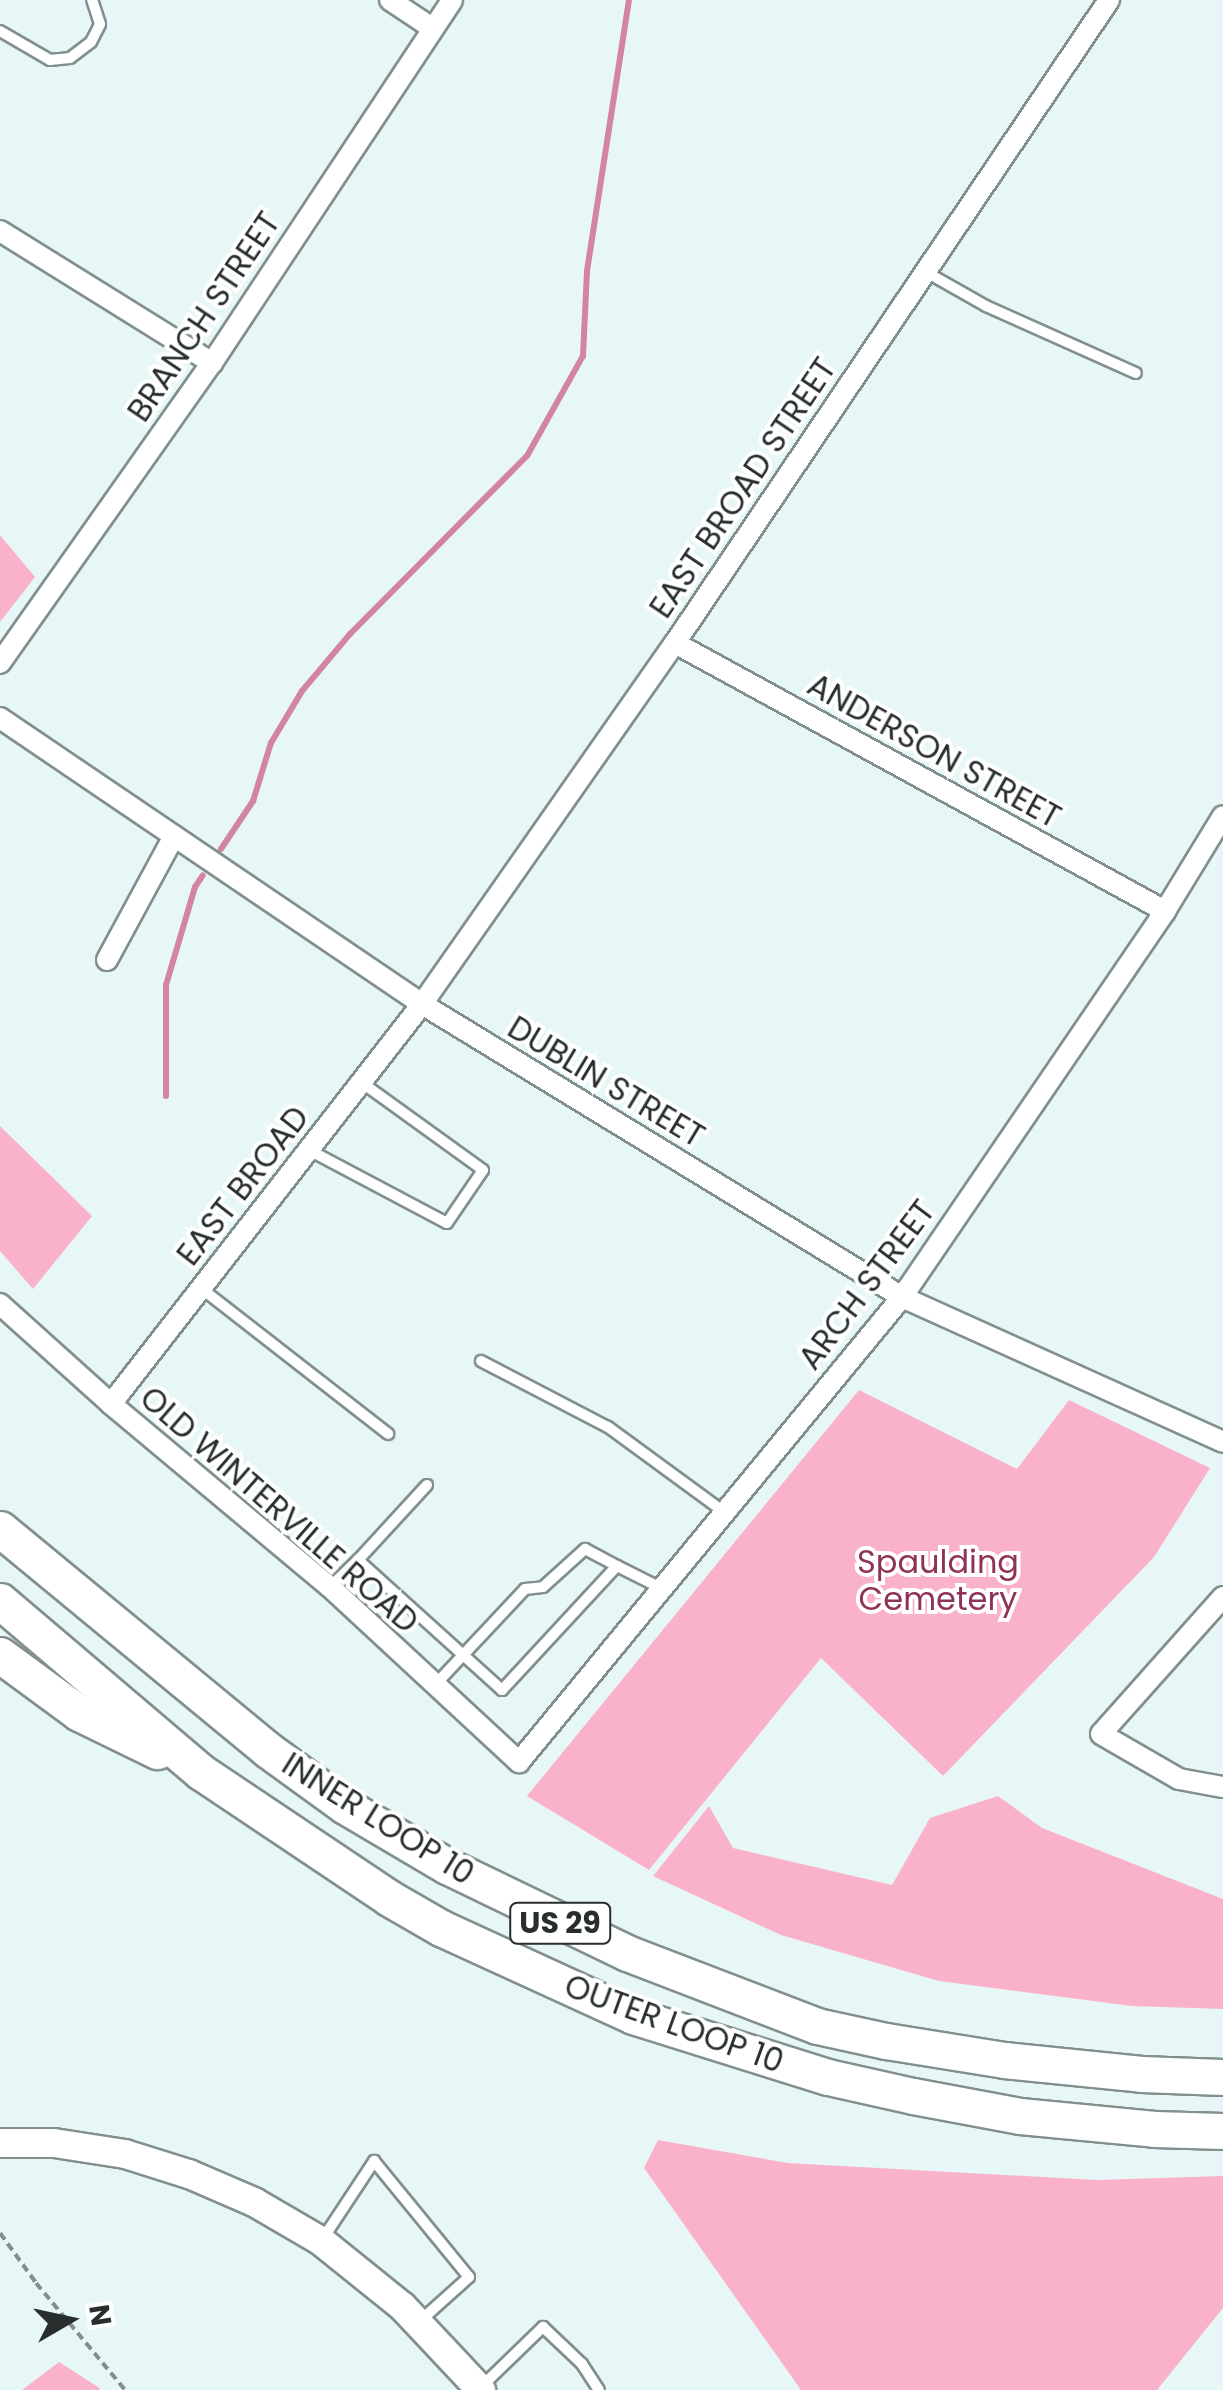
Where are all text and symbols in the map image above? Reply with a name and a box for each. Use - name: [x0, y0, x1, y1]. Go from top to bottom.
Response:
- street label: BRANCH STREET: [120, 205, 288, 429]
- street label: EAST BROAD STREET: [642, 351, 844, 625]
- street label: ANDERSON STREET: [801, 666, 1067, 836]
- street label: DUBLIN STREET: [501, 1008, 711, 1156]
- street label: EAST BROAD: [169, 1099, 317, 1273]
- street label: ARCH STREET: [791, 1193, 943, 1377]
- street label: OLD WINTERVILLE ROAD: [132, 1379, 426, 1641]
- park label: Spaulding Cemetery: [857, 1544, 1019, 1619]
- street label: INNER LOOP 10: [275, 1745, 481, 1893]
- road number: US 29: [508, 1898, 612, 1948]
- street label: OUTER LOOP 10: [559, 1967, 789, 2081]
- north arrow: [20, 2270, 120, 2370]
- text: N: [79, 2302, 121, 2329]

